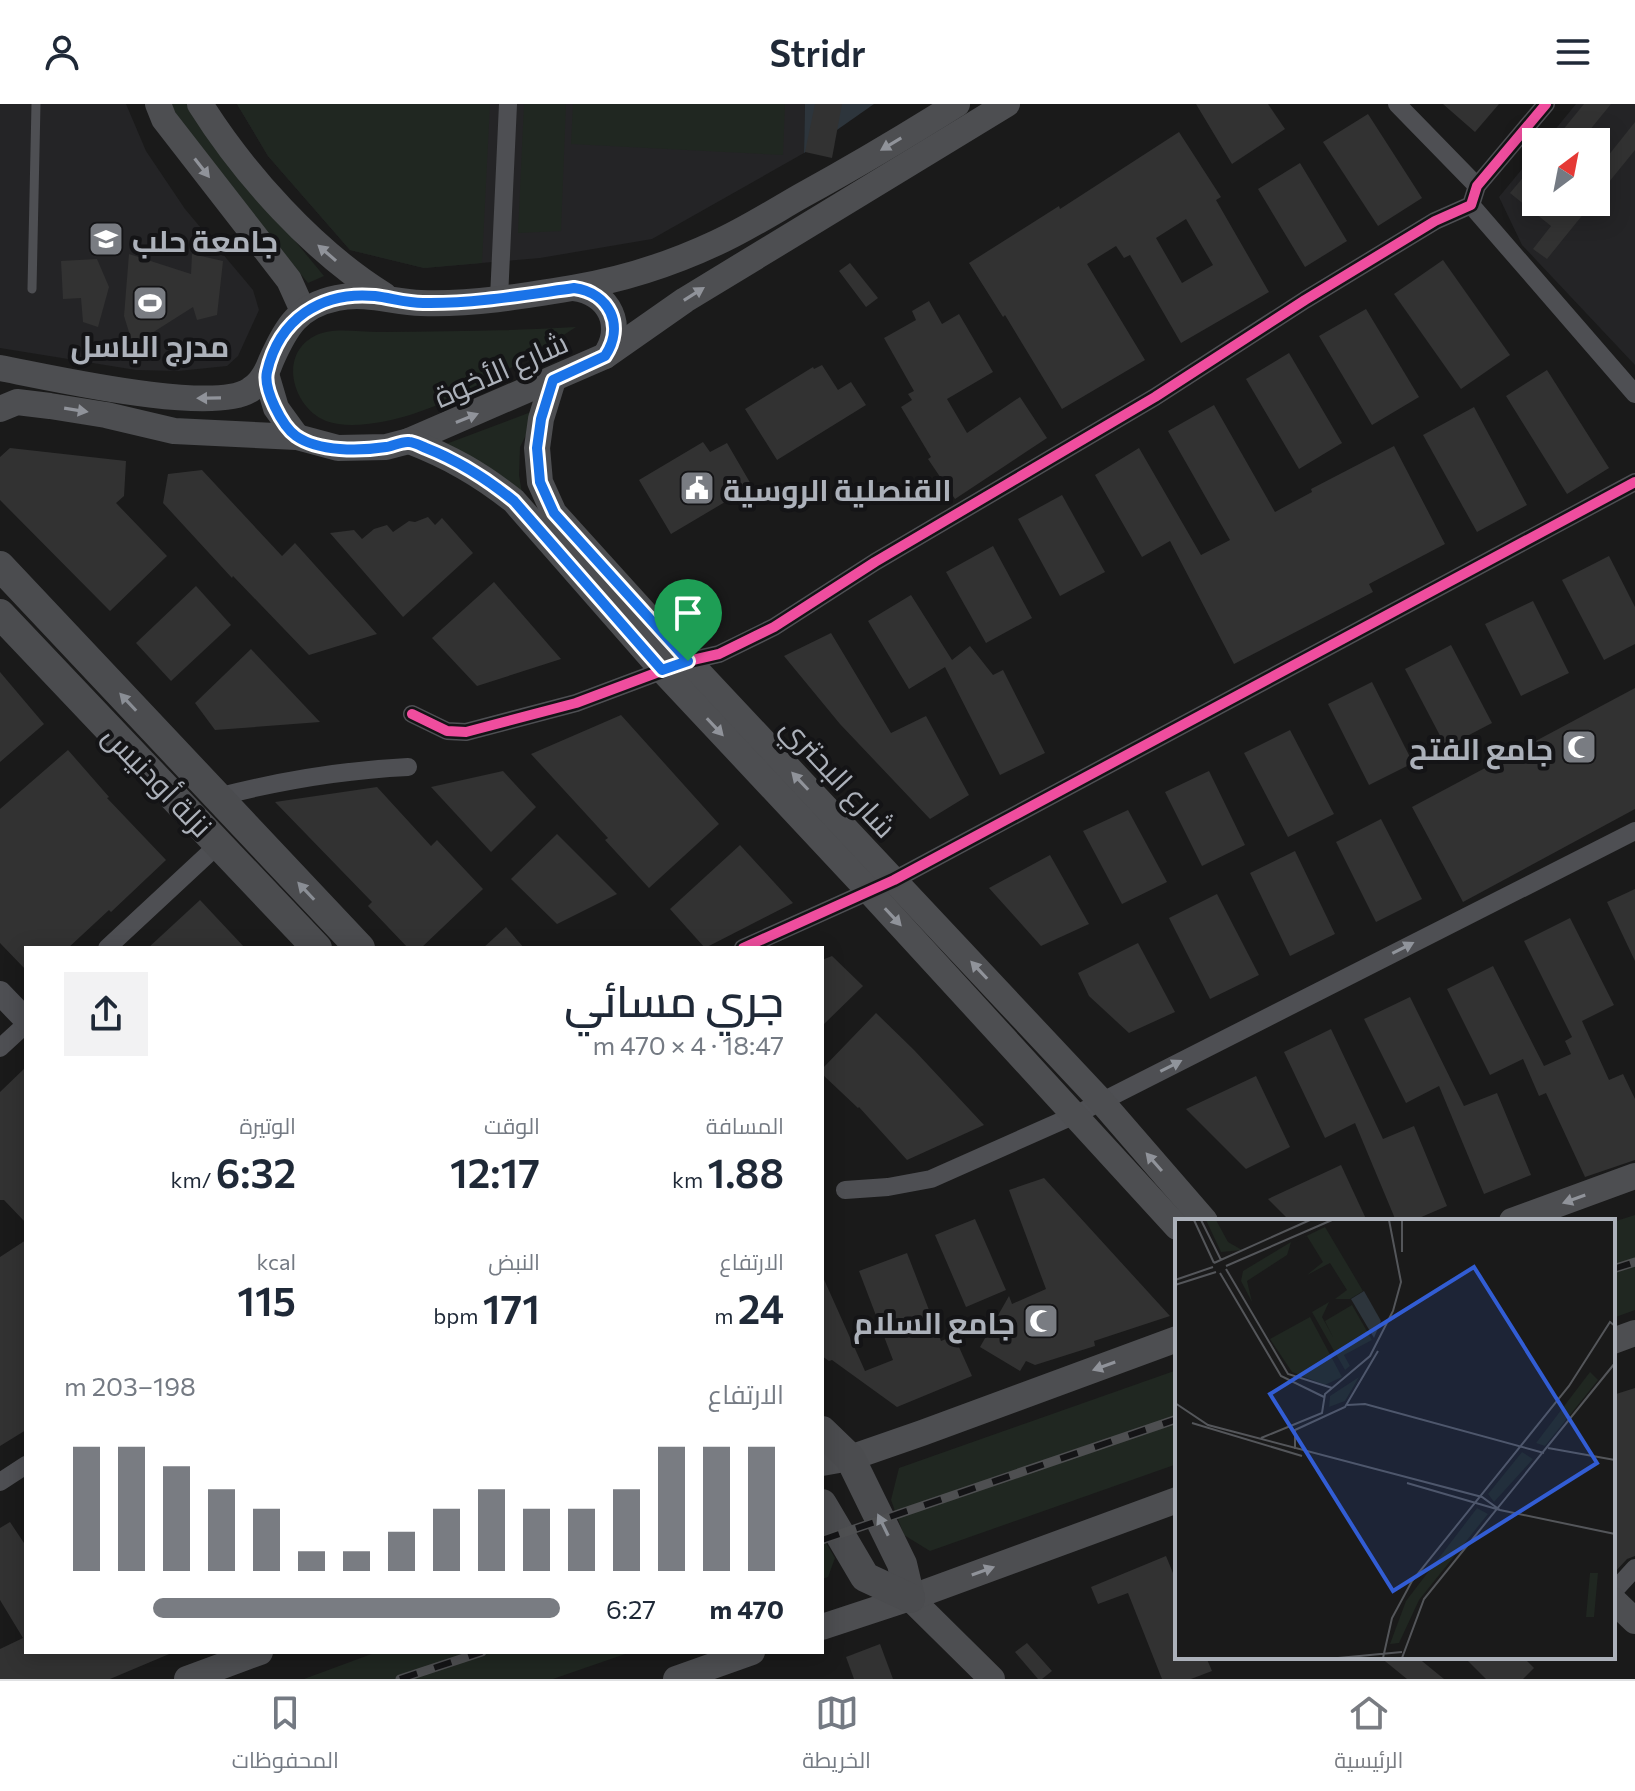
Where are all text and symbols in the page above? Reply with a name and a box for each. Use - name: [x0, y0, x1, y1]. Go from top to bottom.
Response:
- icon: person: [40, 30, 84, 74]
- text: Stridr: [769, 30, 866, 74]
- icon: menu: [1551, 30, 1595, 74]
- north arrow: [1522, 128, 1610, 216]
- map controls: [1522, 128, 1610, 216]
- one-way arrow: [880, 137, 902, 151]
- one-way arrow: [193, 158, 210, 178]
- school or university icon: جامعة حلب: [87, 220, 125, 258]
- place label: جامعة حلب: [132, 221, 278, 259]
- one-way arrow: [318, 245, 337, 263]
- sports icon: مدرج الباسل: [131, 284, 169, 322]
- one-way arrow: [683, 288, 705, 302]
- street label: شارع الأخوة: [427, 322, 574, 418]
- place label: مدرج الباسل: [71, 326, 229, 367]
- one-way arrow: [196, 392, 221, 405]
- one-way arrow: [64, 404, 89, 417]
- one-way arrow: [455, 411, 479, 424]
- public building icon: القنصلية الروسية: [678, 469, 716, 507]
- place label: القنصلية الروسية: [723, 470, 952, 509]
- pin: [654, 579, 722, 661]
- icon: arrive: [666, 591, 710, 635]
- one-way arrow: [119, 693, 137, 712]
- street label: شارع البحتري: [770, 708, 905, 849]
- street label: نزلة أودنيس: [95, 716, 221, 845]
- one-way arrow: [706, 717, 724, 736]
- mosque icon: جامع الفتح: [1560, 728, 1598, 766]
- place label: جامع الفتح: [1409, 729, 1553, 770]
- one-way arrow: [792, 772, 810, 791]
- one-way arrow: [298, 882, 316, 901]
- one-way arrow: [883, 907, 901, 926]
- one-way arrow: [1391, 942, 1414, 955]
- one-way arrow: [970, 961, 988, 980]
- button: share: [64, 972, 148, 1056]
- text: جري مسائي: [564, 972, 784, 1026]
- text: 18:47 · 4 × 470 m: [592, 1029, 784, 1060]
- one-way arrow: [1159, 1059, 1182, 1072]
- text: الوتيرة: [240, 1112, 296, 1139]
- text: الوقت: [484, 1112, 540, 1139]
- text: المسافة: [706, 1112, 784, 1139]
- text: 6:32: [216, 1147, 296, 1196]
- text: 12:17: [450, 1147, 540, 1196]
- text: 1.88: [707, 1147, 784, 1196]
- one-way arrow: [1146, 1153, 1163, 1173]
- text: /km: [171, 1166, 216, 1193]
- text: km: [672, 1166, 707, 1193]
- one-way arrow: [1561, 1193, 1585, 1205]
- inset map: [1175, 1219, 1615, 1659]
- text: kcal: [257, 1248, 296, 1275]
- text: النبض: [488, 1248, 540, 1275]
- text: الارتفاع: [720, 1248, 784, 1275]
- text: 115: [237, 1275, 296, 1324]
- text: 171: [483, 1283, 540, 1332]
- text: 24: [738, 1283, 784, 1332]
- text: bpm: [433, 1302, 483, 1329]
- text: m: [714, 1302, 738, 1329]
- mosque icon: جامع السلام: [1022, 1302, 1060, 1340]
- place label: جامع السلام: [853, 1303, 1015, 1344]
- one-way arrow: [1092, 1361, 1116, 1373]
- text: 198–203 m: [64, 1370, 196, 1401]
- text: الارتفاع: [708, 1378, 784, 1409]
- one-way arrow: [876, 1513, 890, 1537]
- one-way arrow: [971, 1564, 995, 1577]
- text: 6:27: [606, 1593, 656, 1624]
- text: 470 m: [710, 1593, 784, 1624]
- tab: المحفوظات: [232, 1691, 339, 1781]
- tab: الخريطة: [802, 1691, 871, 1781]
- tab: الرئيسية: [1334, 1691, 1403, 1781]

